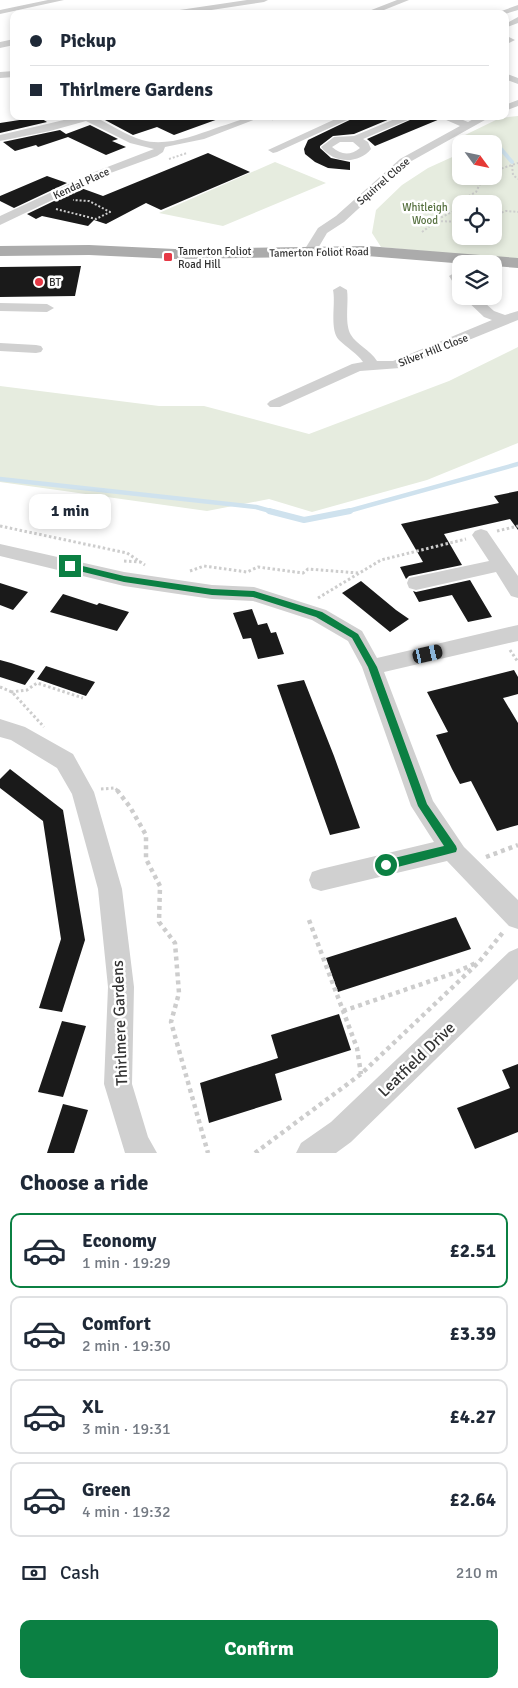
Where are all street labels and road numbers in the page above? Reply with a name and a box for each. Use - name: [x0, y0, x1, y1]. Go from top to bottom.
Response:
- street label: Squirrel Close: [354, 155, 412, 208]
- street label: Kendal Place: [51, 165, 111, 202]
- street label: Tamerton Foliot Road: [269, 245, 369, 260]
- street label: Silver Hill Close: [396, 331, 470, 370]
- street label: Thirlmere Gardens: [108, 960, 132, 1086]
- street label: Leatfield Drive: [374, 1018, 459, 1101]

